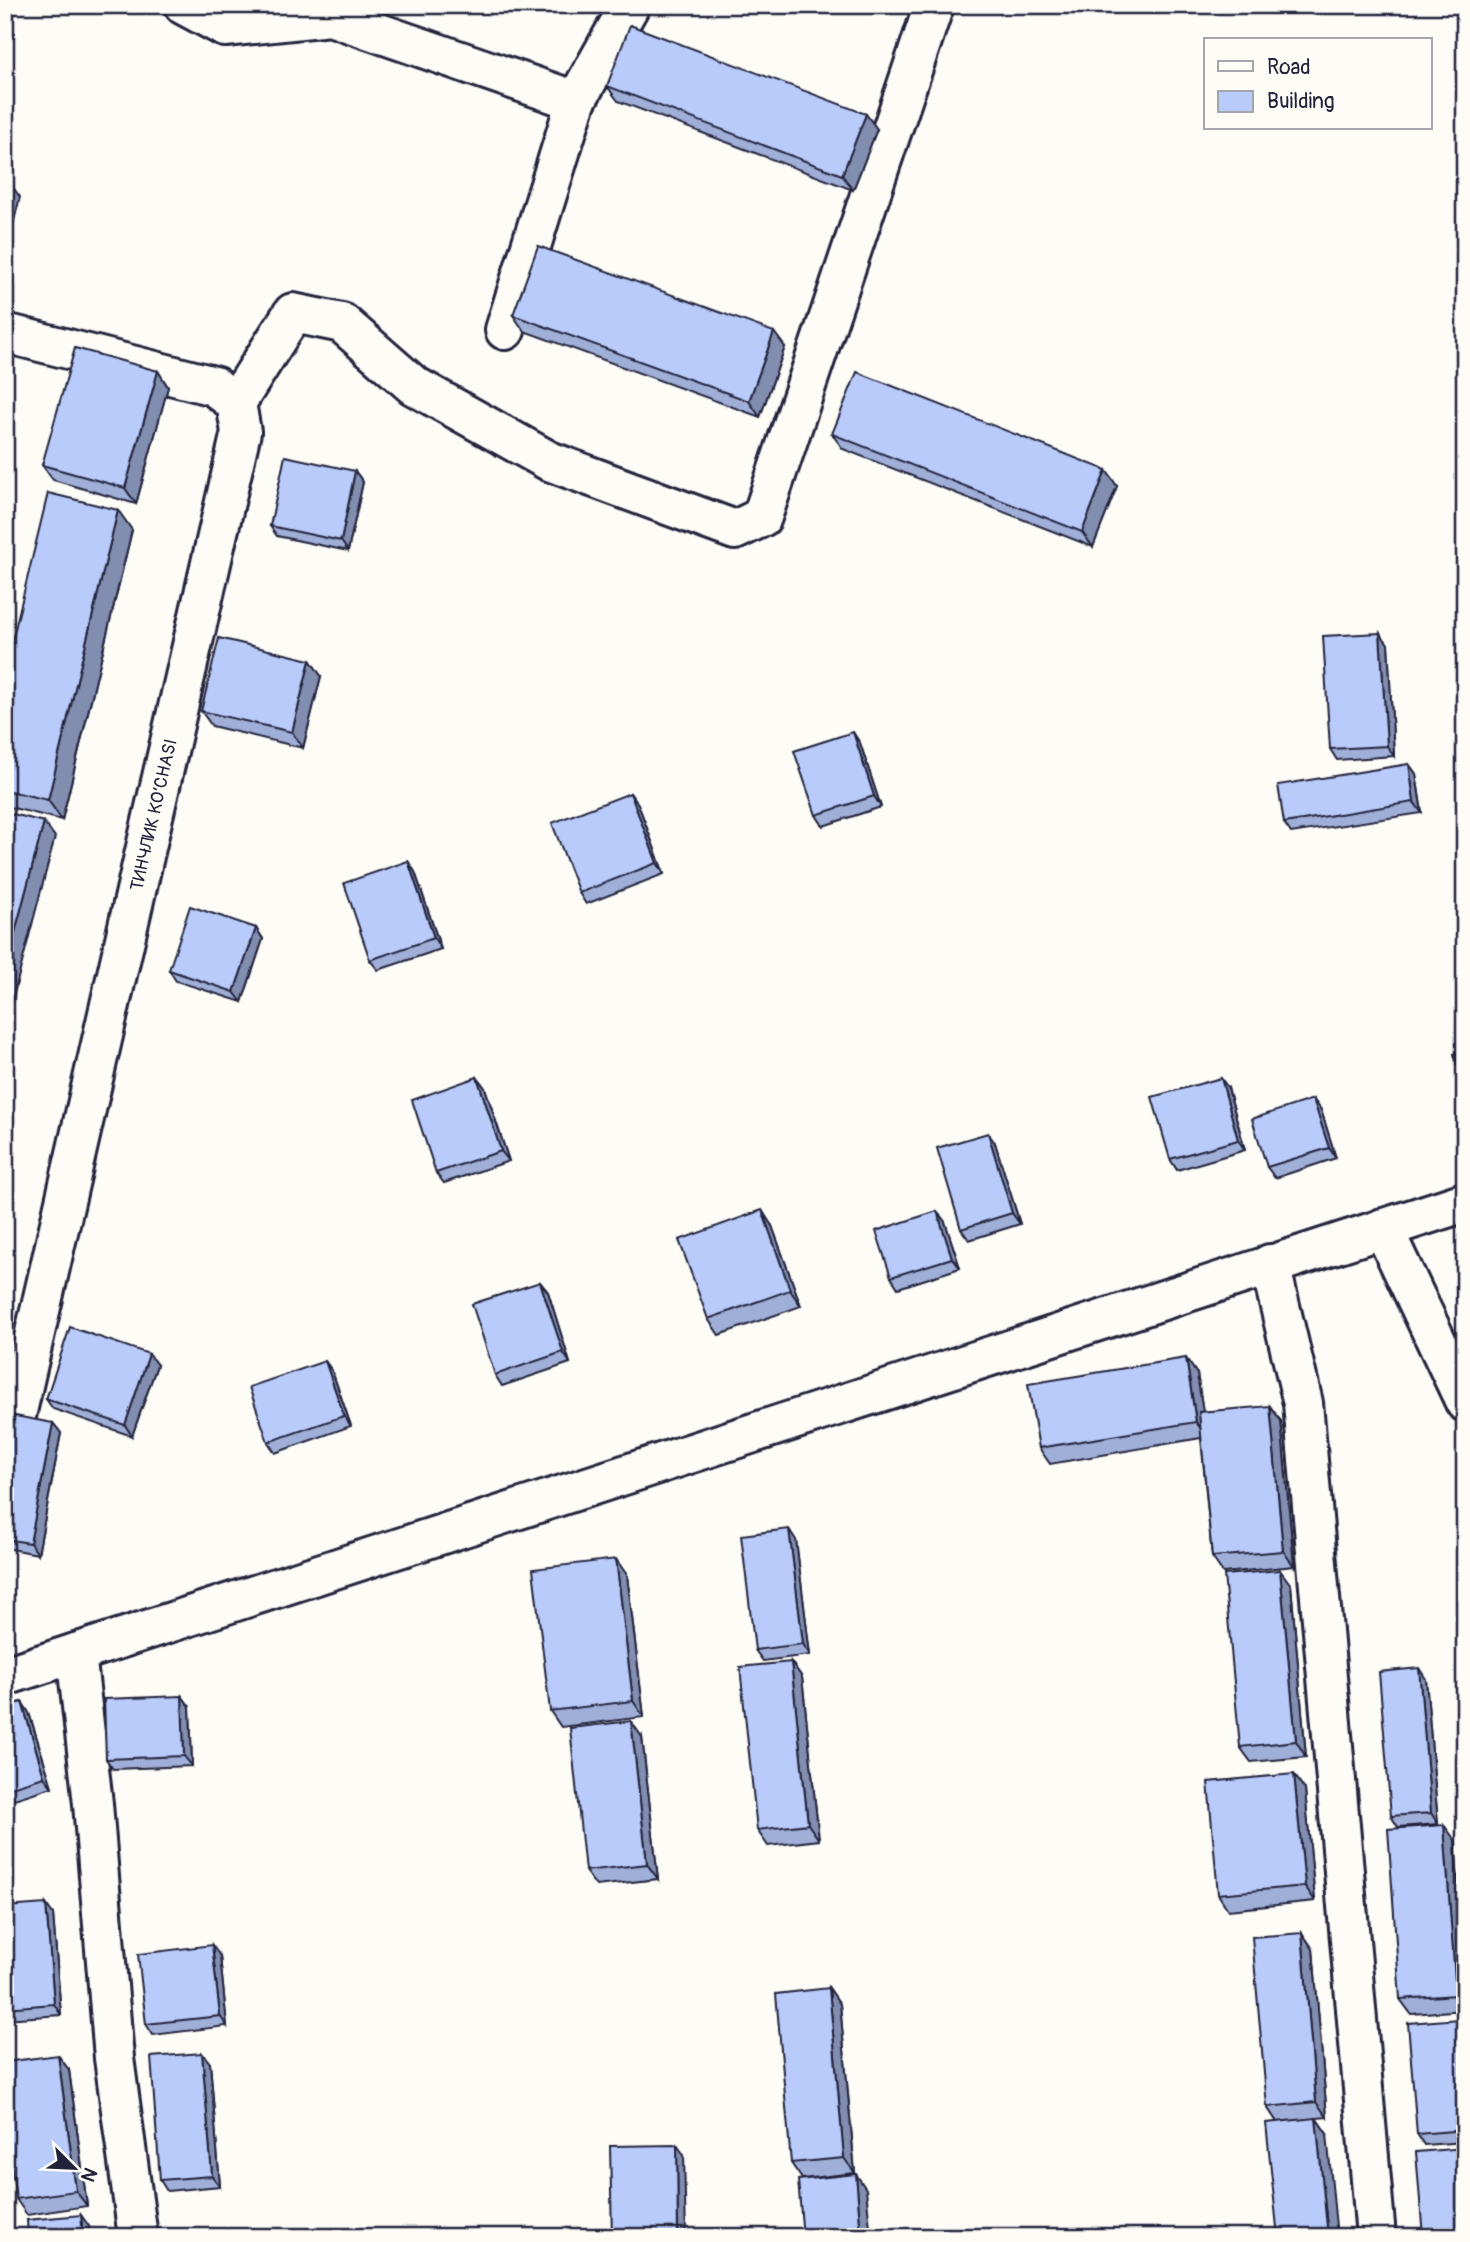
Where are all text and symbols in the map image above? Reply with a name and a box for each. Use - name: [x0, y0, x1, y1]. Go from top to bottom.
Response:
- legend: [1204, 38, 1432, 130]
- text: Road: [1267, 54, 1311, 81]
- text: Building: [1267, 88, 1334, 115]
- street label: ТИНЧЛИК KO’CHASI: [125, 737, 183, 893]
- north arrow: [38, 2134, 108, 2204]
- text: N: [75, 2164, 102, 2185]

